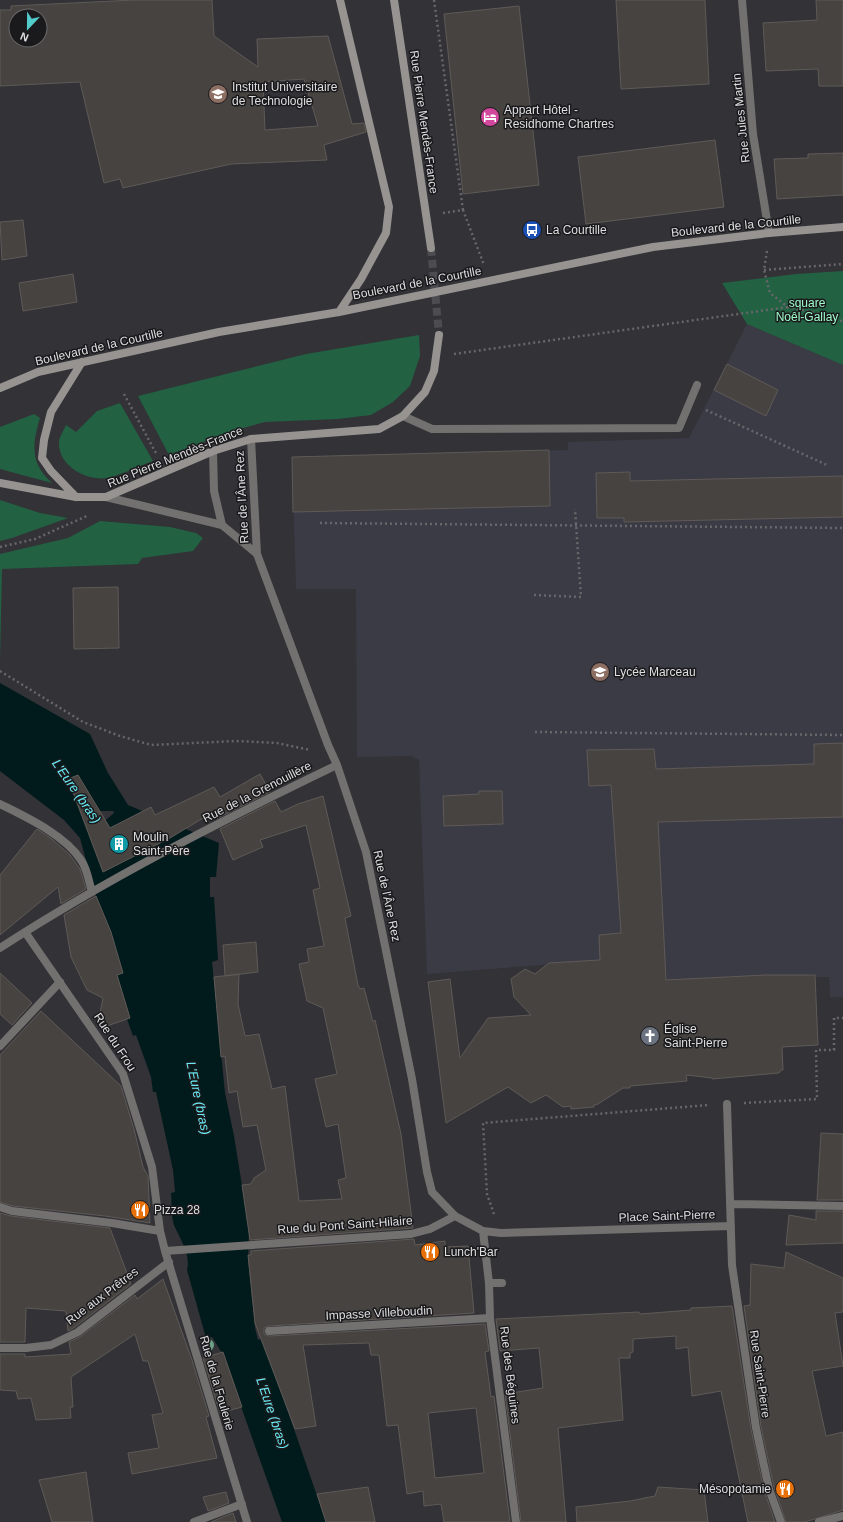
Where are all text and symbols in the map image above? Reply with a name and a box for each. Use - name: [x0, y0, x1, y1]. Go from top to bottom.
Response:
- north arrow: [8, 8, 48, 48]
- text: N: [18, 30, 30, 44]
- street label: Rue Pierre Mendès-France: [407, 49, 441, 195]
- street label: Rue Jules Martin: [729, 72, 753, 164]
- place label: Institut Universitaire de Technologie: [232, 80, 338, 108]
- school or university icon: Institut Universitaire de Technologie: [207, 83, 229, 105]
- place label: Appart Hôtel - Residhome Chartres: [504, 103, 614, 131]
- hotel icon: Appart Hôtel - Residhome Chartres: [479, 106, 501, 128]
- street label: Boulevard de la Courtille: [670, 212, 802, 240]
- bus stop icon: La Courtille: [521, 219, 543, 241]
- place label: La Courtille: [546, 223, 607, 237]
- street label: Boulevard de la Courtille: [351, 264, 483, 302]
- park label: square Noêl-Gallay: [776, 296, 838, 324]
- street label: Boulevard de la Courtille: [34, 325, 165, 369]
- street label: Rue Pierre Mendès-France: [105, 423, 245, 491]
- street label: Rue de l'Âne Rez: [232, 450, 251, 544]
- school or university icon: Lycée Marceau: [589, 661, 611, 683]
- place label: Lycée Marceau: [614, 665, 696, 679]
- water label: L'Eure (bras): [49, 756, 104, 826]
- street label: Rue de la Grenouillère: [200, 758, 314, 825]
- place label: Moulin Saint-Père: [133, 830, 190, 858]
- building icon: Moulin Saint-Père: [108, 833, 130, 855]
- street label: Rue de l'Âne Rez: [370, 849, 404, 943]
- street label: Rue du Frou: [91, 1010, 139, 1074]
- place label: Église Saint-Pierre: [664, 1021, 728, 1050]
- church icon: Église Saint-Pierre: [639, 1025, 661, 1047]
- water label: L'Eure (bras): [183, 1060, 214, 1136]
- restaurant icon: Pizza 28: [129, 1199, 151, 1221]
- place label: Pizza 28: [154, 1203, 200, 1217]
- street label: Place Saint-Pierre: [618, 1207, 716, 1225]
- street label: Rue du Pont Saint-Hilaire: [277, 1213, 413, 1237]
- restaurant icon: Lunch'Bar: [419, 1241, 441, 1263]
- place label: Lunch'Bar: [444, 1245, 498, 1259]
- street label: Rue aux Prêtres: [63, 1264, 141, 1328]
- street label: Impasse Villeboudin: [325, 1303, 433, 1323]
- street label: Rue des Béguines: [497, 1325, 523, 1425]
- street label: Rue Saint-Pierre: [747, 1329, 773, 1419]
- street label: Rue de la Foulerie: [197, 1334, 237, 1432]
- water label: L'Eure (bras): [253, 1375, 292, 1451]
- restaurant icon: Mésopotamie: [774, 1478, 796, 1500]
- place label: Mésopotamie: [699, 1482, 771, 1496]

